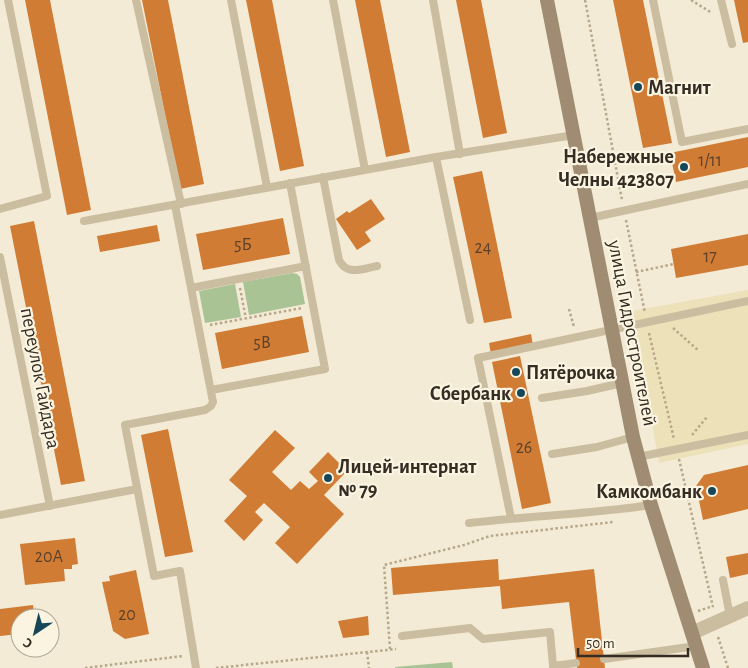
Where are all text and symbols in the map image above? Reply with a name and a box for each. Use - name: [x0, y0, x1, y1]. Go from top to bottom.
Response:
- place label: Магнит: [648, 78, 711, 98]
- marker: Магнит: [632, 81, 644, 93]
- place label: Набережные Челны 423807: [558, 147, 674, 190]
- house number: 1/11: [698, 152, 722, 170]
- marker: Набережные Челны 423807: [678, 161, 690, 173]
- house number: 5Б: [234, 236, 252, 254]
- street label: улица Гидростроителей: [604, 238, 660, 428]
- house number: 24: [475, 239, 492, 257]
- house number: 17: [703, 248, 717, 266]
- street label: переулок Гайдара: [17, 306, 64, 450]
- house number: 5В: [253, 334, 271, 352]
- place label: Пятёрочка: [526, 363, 616, 383]
- marker: Пятёрочка: [510, 366, 522, 378]
- place label: Сбербанк: [430, 384, 511, 404]
- marker: Сбербанк: [515, 387, 527, 399]
- house number: 26: [516, 439, 532, 457]
- place label: Лицей-интернат № 79: [338, 457, 476, 500]
- marker: Лицей-интернат № 79: [322, 472, 334, 484]
- place label: Камкомбанк: [596, 482, 702, 502]
- marker: Камкомбанк: [706, 485, 718, 497]
- house number: 20А: [35, 548, 64, 566]
- house number: 20: [118, 606, 136, 624]
- north arrow: [10, 608, 60, 658]
- scale bar: [578, 626, 688, 658]
- text: С: [21, 635, 35, 651]
- text: 50 m: [586, 636, 615, 651]

